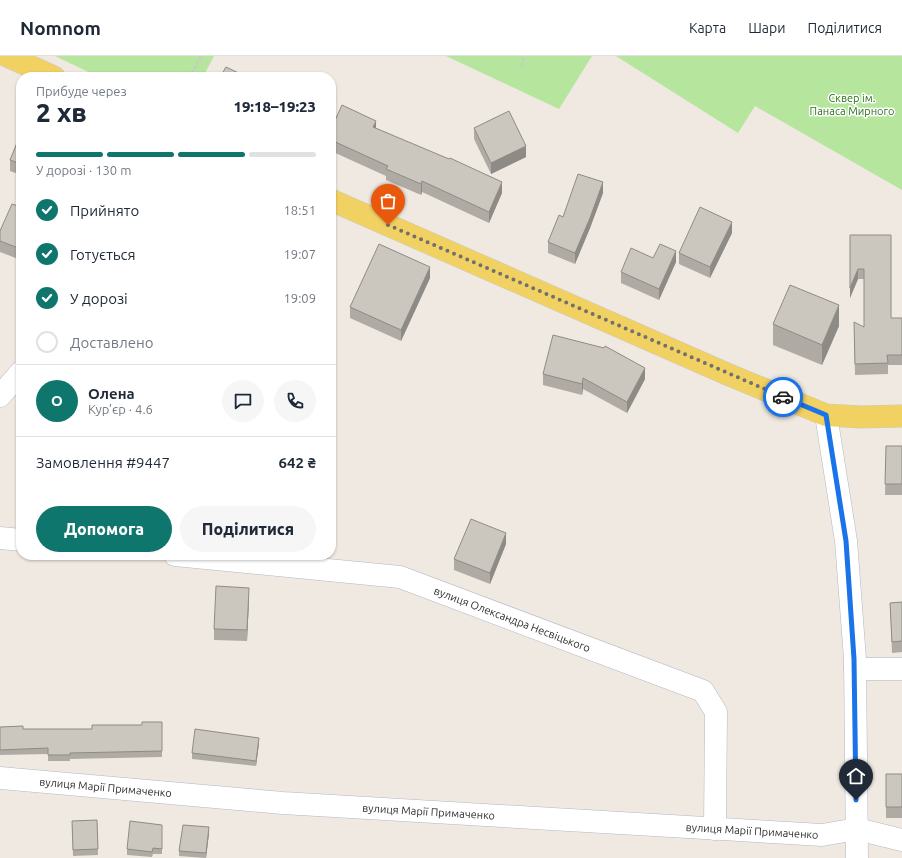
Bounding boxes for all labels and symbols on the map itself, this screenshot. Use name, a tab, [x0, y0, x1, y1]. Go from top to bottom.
park label: Сквер ім. Панаса Мирного	[810, 92, 894, 117]
pin	[371, 184, 405, 225]
courier	[763, 377, 803, 417]
street label: вулиця Олександра Несвіцького	[432, 584, 592, 654]
pin	[839, 759, 873, 800]
street label: вулиця Марії Примаченко	[39, 776, 172, 799]
street label: вулиця Марії Примаченко	[362, 802, 495, 822]
street label: вулиця Марії Примаченко	[685, 821, 819, 841]

